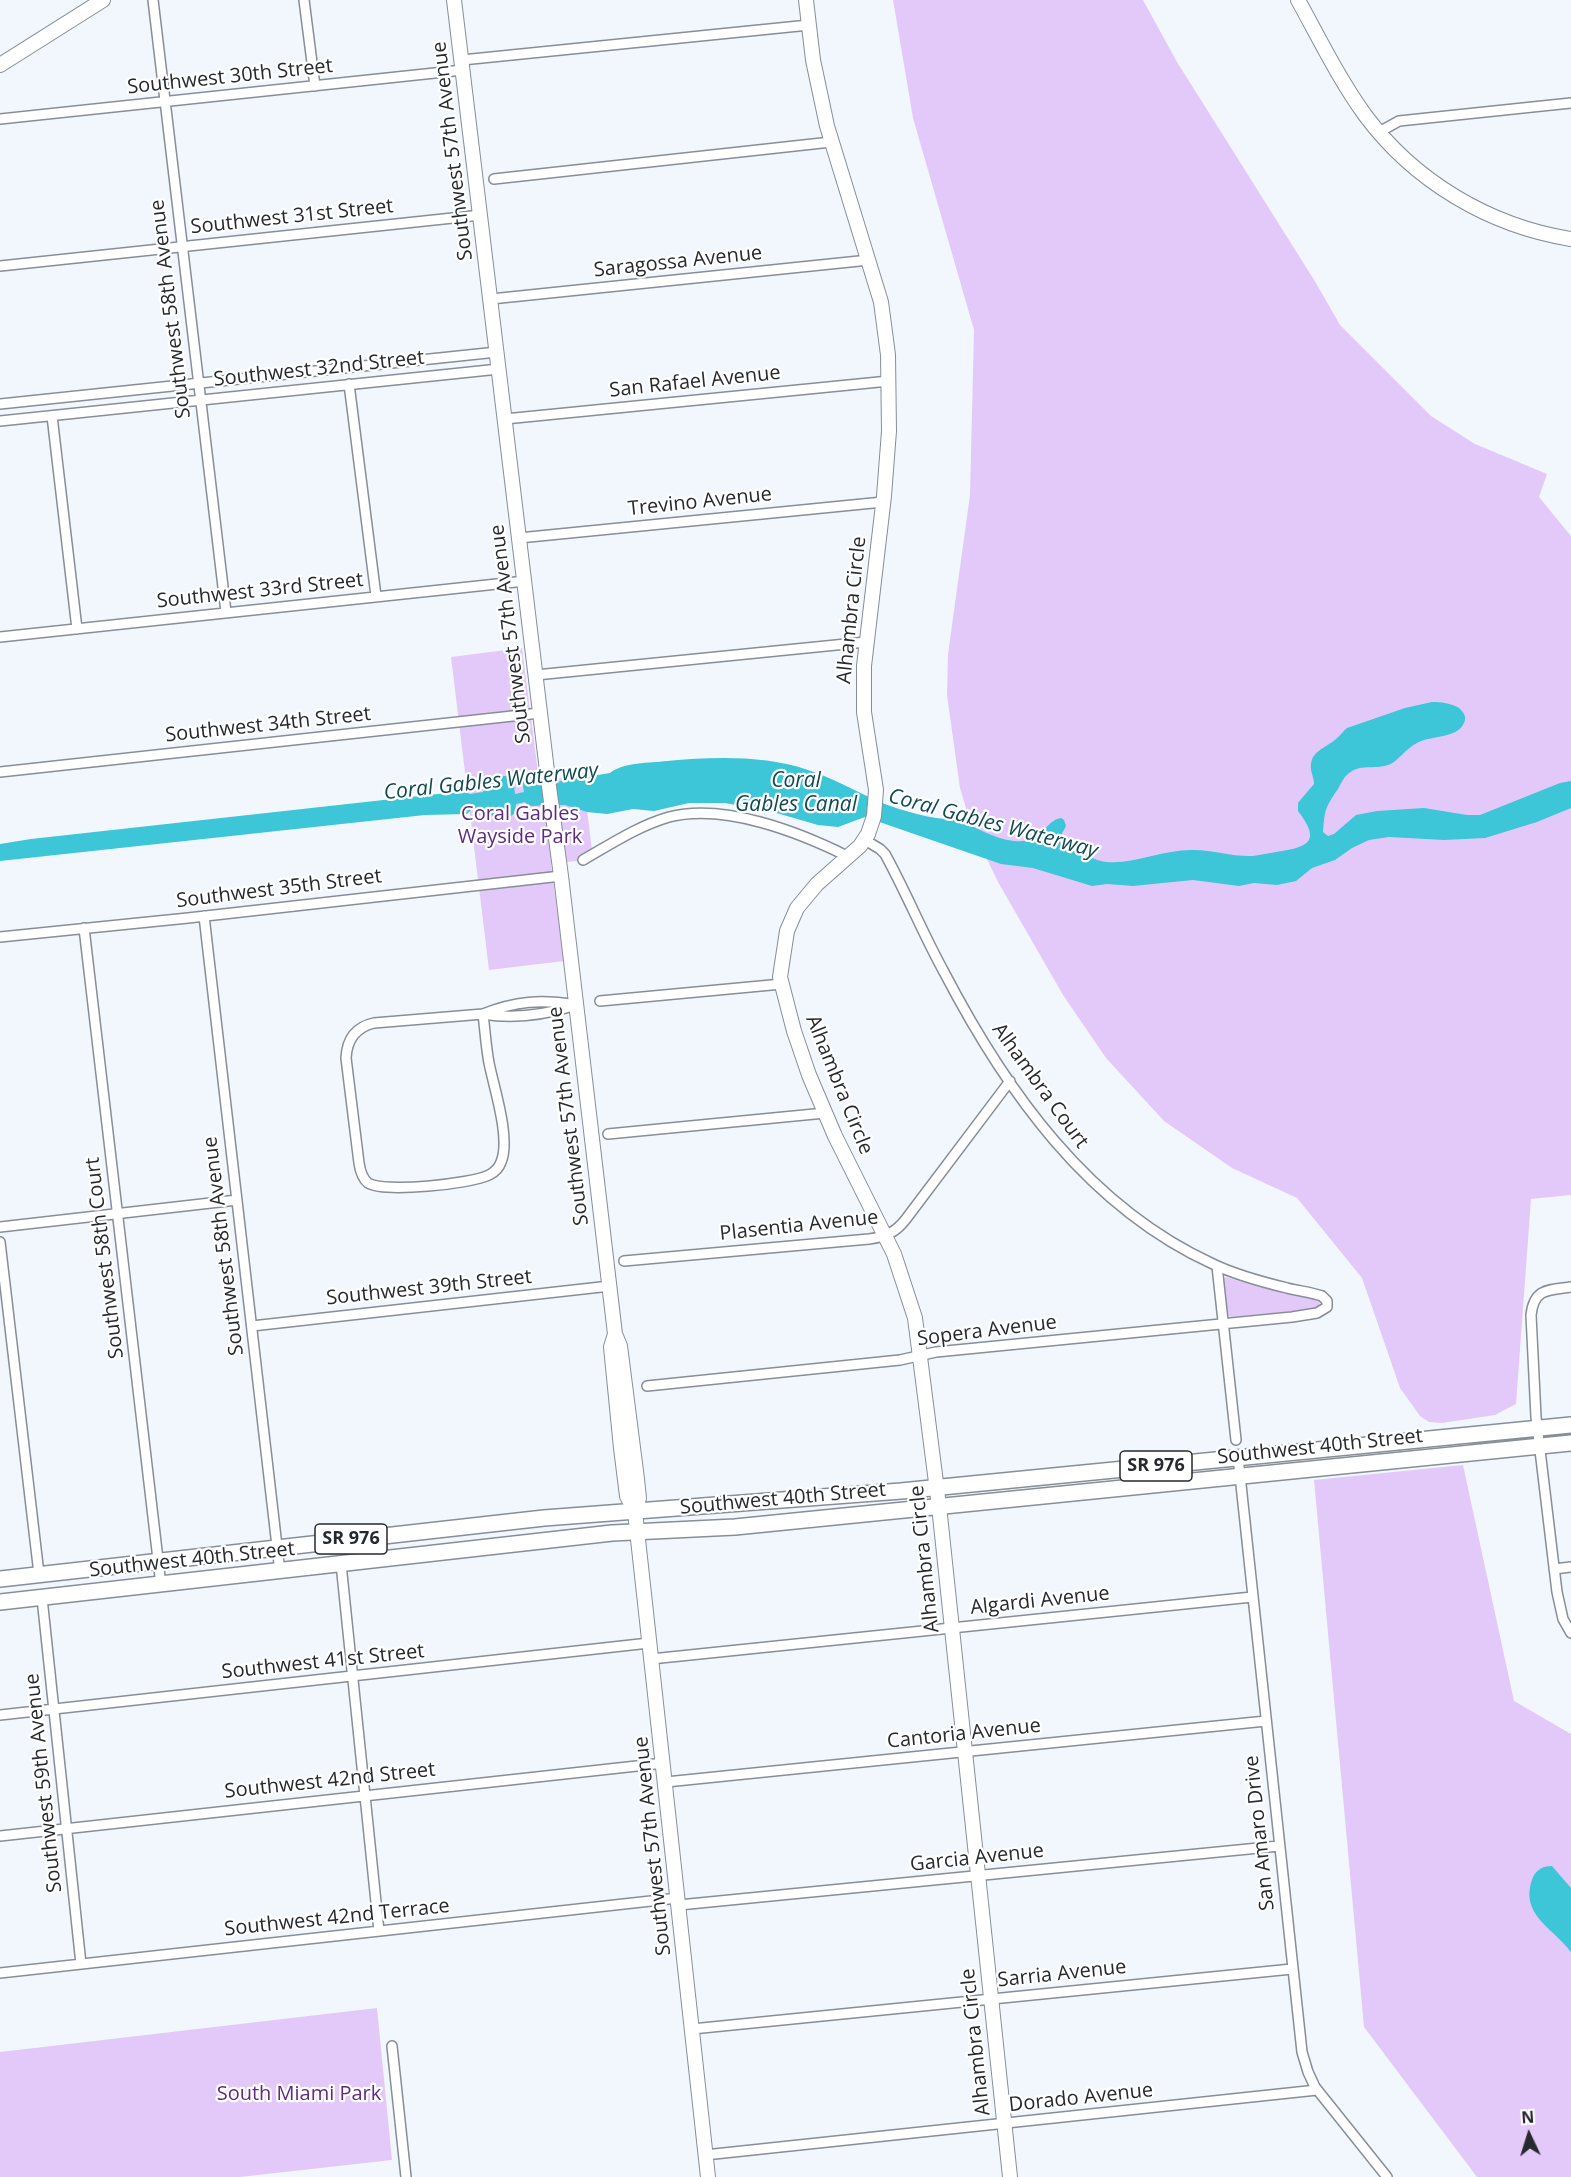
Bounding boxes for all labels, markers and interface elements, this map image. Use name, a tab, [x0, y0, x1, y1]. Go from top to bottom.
street label: Southwest 57th Avenue	[428, 40, 478, 262]
street label: Southwest 30th Street	[126, 54, 334, 100]
street label: Southwest 31st Street	[189, 194, 395, 240]
street label: Southwest 58th Avenue	[146, 198, 196, 420]
street label: Saragossa Avenue	[593, 241, 763, 283]
street label: Southwest 32nd Street	[212, 346, 426, 392]
street label: San Rafael Avenue	[608, 361, 782, 403]
street label: Trevino Avenue	[627, 483, 773, 521]
street label: Southwest 57th Avenue	[486, 523, 536, 745]
street label: Alhambra Circle	[832, 535, 872, 685]
street label: Southwest 33rd Street	[156, 568, 364, 614]
street label: Southwest 34th Street	[164, 702, 372, 748]
water label: Coral Gables Waterway	[382, 758, 600, 806]
water label: Coral Gables Canal	[735, 768, 857, 818]
water label: Coral Gables Waterway	[886, 784, 1100, 864]
park label: Coral Gables Wayside Park	[458, 802, 582, 849]
street label: Southwest 35th Street	[175, 865, 383, 913]
street label: Southwest 57th Avenue	[544, 1005, 594, 1227]
street label: Alhambra Circle	[800, 1012, 878, 1158]
street label: Alhambra Court	[987, 1019, 1093, 1153]
street label: Southwest 58th Avenue	[199, 1135, 249, 1357]
street label: Southwest 58th Court	[81, 1156, 129, 1360]
street label: Plasentia Avenue	[719, 1206, 879, 1246]
street label: Southwest 39th Street	[325, 1265, 533, 1311]
street label: Sopera Avenue	[916, 1311, 1058, 1351]
street label: Southwest 40th Street	[1216, 1424, 1424, 1470]
road number: SR 976	[1120, 1451, 1192, 1481]
street label: Southwest 40th Street	[679, 1478, 887, 1520]
street label: Alhambra Circle	[905, 1484, 945, 1634]
road number: SR 976	[315, 1524, 387, 1554]
street label: Southwest 40th Street	[88, 1537, 296, 1583]
street label: Algardi Avenue	[969, 1582, 1111, 1620]
street label: Southwest 41st Street	[220, 1639, 426, 1685]
street label: Southwest 59th Avenue	[21, 1672, 67, 1894]
street label: Cantoria Avenue	[886, 1714, 1042, 1754]
street label: Southwest 57th Avenue	[630, 1735, 676, 1957]
street label: San Amaro Drive	[1240, 1754, 1280, 1912]
street label: Southwest 42nd Street	[223, 1758, 437, 1804]
street label: Garcia Avenue	[909, 1839, 1045, 1877]
street label: Southwest 42nd Terrace	[223, 1894, 451, 1942]
street label: Sarria Avenue	[996, 1955, 1128, 1993]
street label: Alhambra Circle	[956, 1967, 996, 2117]
street label: Dorado Avenue	[1008, 2078, 1154, 2118]
park label: South Miami Park	[217, 2082, 381, 2106]
north arrow	[1499, 2105, 1559, 2165]
text: N	[1520, 2106, 1535, 2128]

